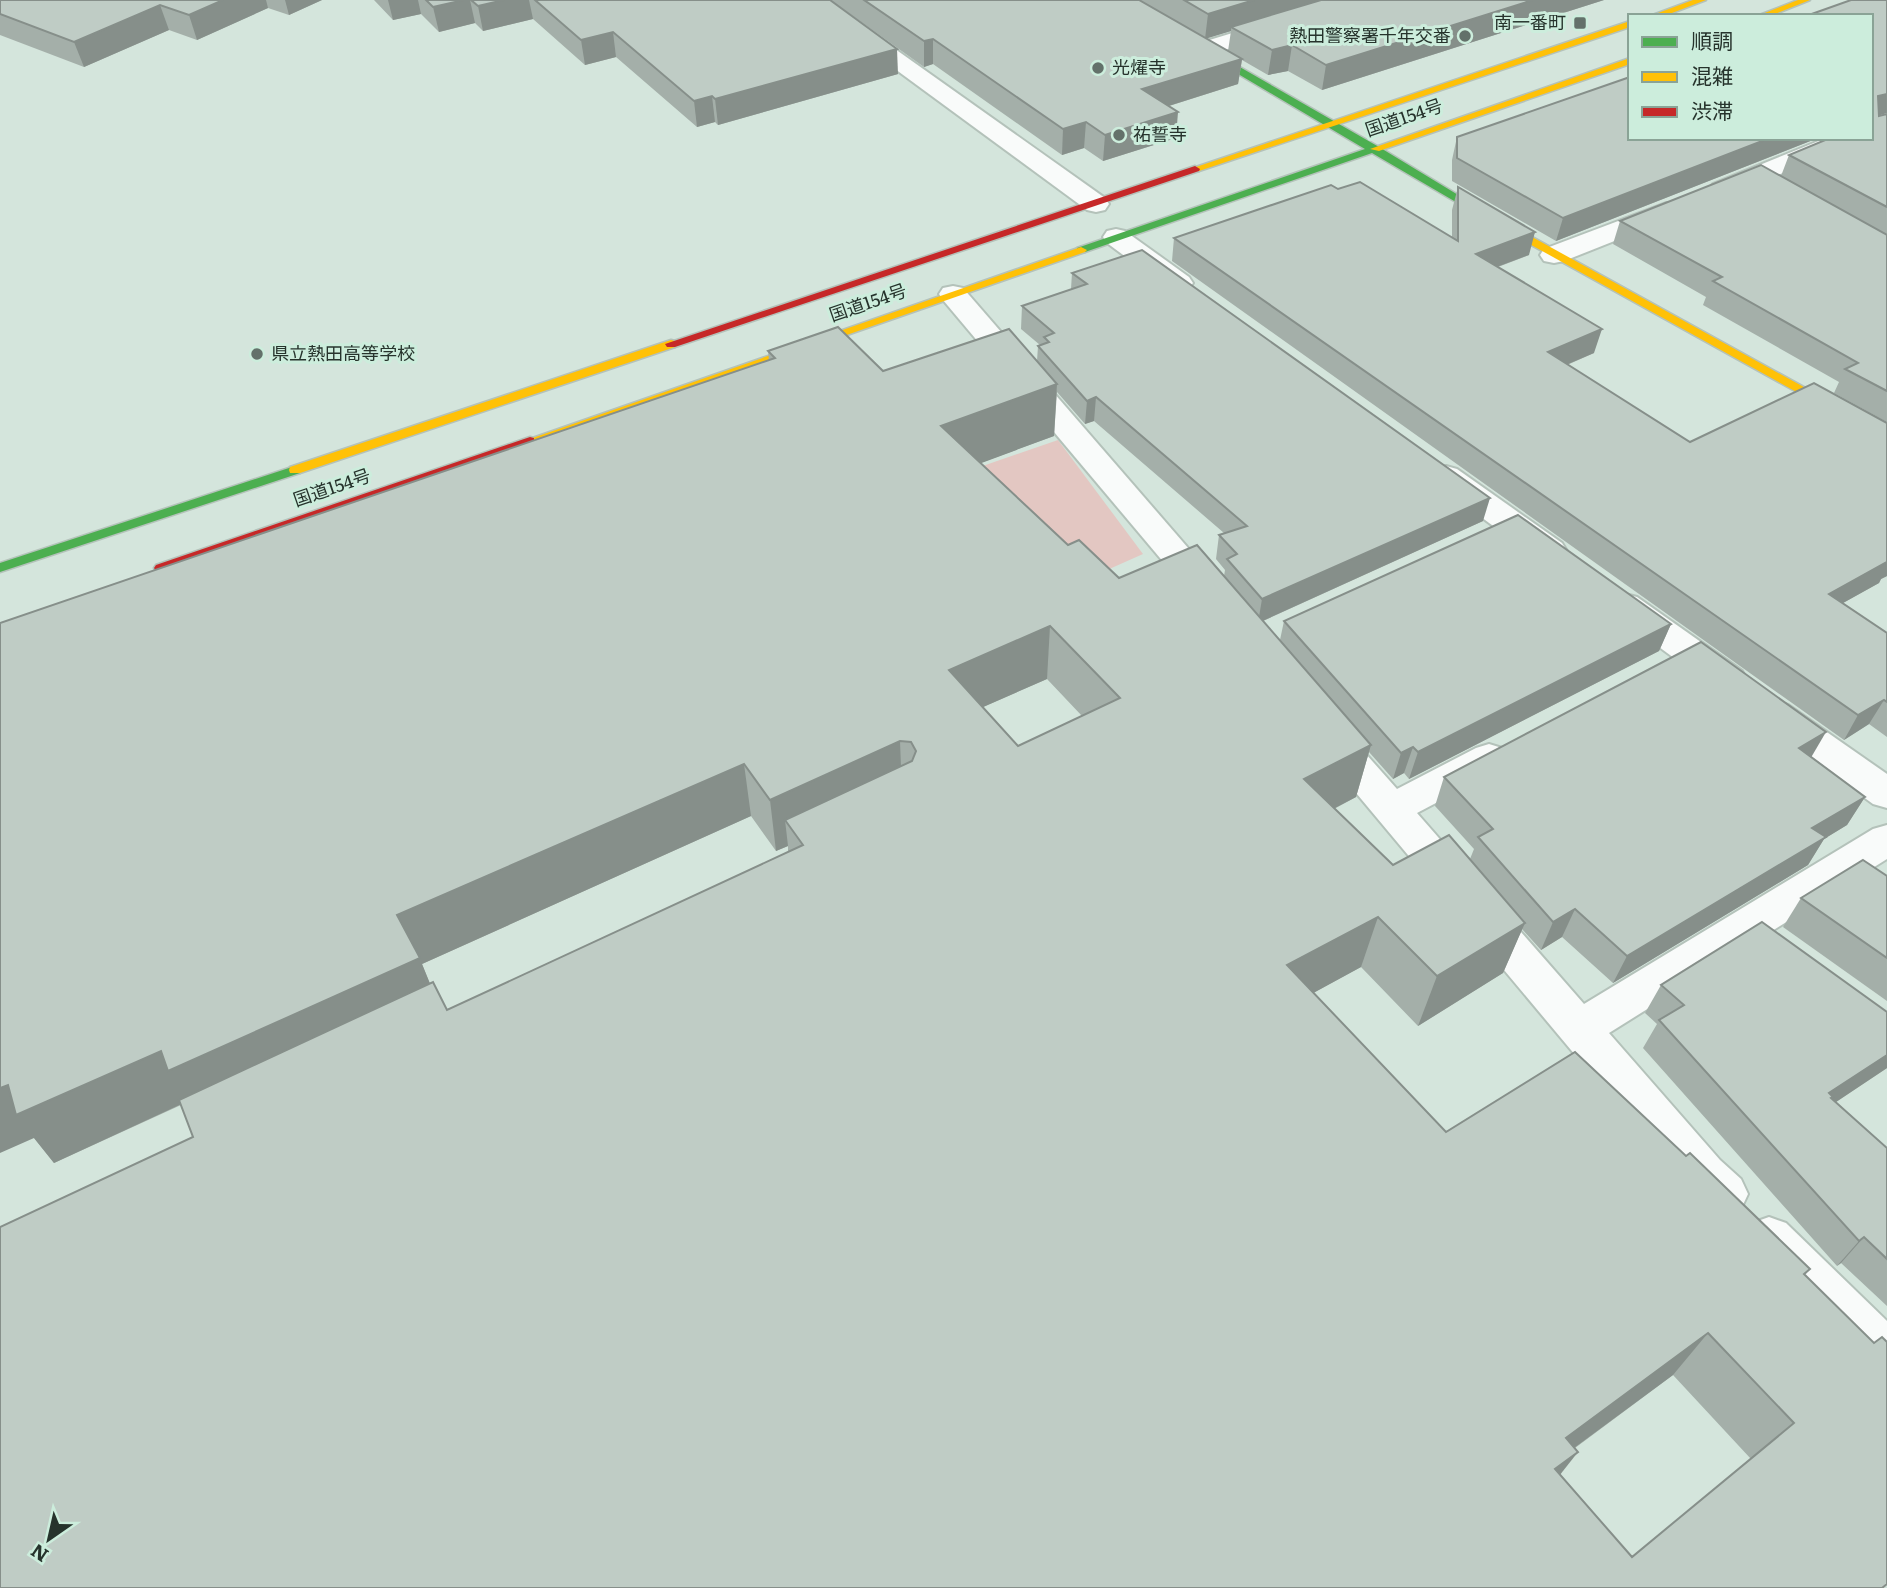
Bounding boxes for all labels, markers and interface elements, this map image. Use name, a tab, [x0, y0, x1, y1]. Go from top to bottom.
place label: 南一番町	[1494, 8, 1566, 35]
legend	[1628, 14, 1873, 140]
marker: 南一番町	[1572, 15, 1588, 31]
place label: 熱田警察署千年交番	[1289, 21, 1451, 48]
text: 順調	[1691, 24, 1733, 55]
marker: 熱田警察署千年交番	[1457, 28, 1473, 44]
place label: 光燿寺	[1112, 53, 1166, 80]
text: 混雑	[1691, 59, 1733, 90]
marker: 光燿寺	[1090, 60, 1106, 76]
street label: 国道154号	[1361, 91, 1446, 142]
text: 渋滞	[1691, 94, 1733, 125]
place label: 祐誓寺	[1133, 120, 1187, 147]
marker: 祐誓寺	[1111, 127, 1127, 143]
street label: 国道154号	[825, 276, 910, 327]
place label: 県立熱田高等学校	[271, 339, 415, 366]
marker: 県立熱田高等学校	[249, 346, 265, 362]
street label: 国道154号	[289, 461, 374, 512]
north arrow	[14, 1504, 84, 1574]
text: N	[24, 1538, 53, 1570]

